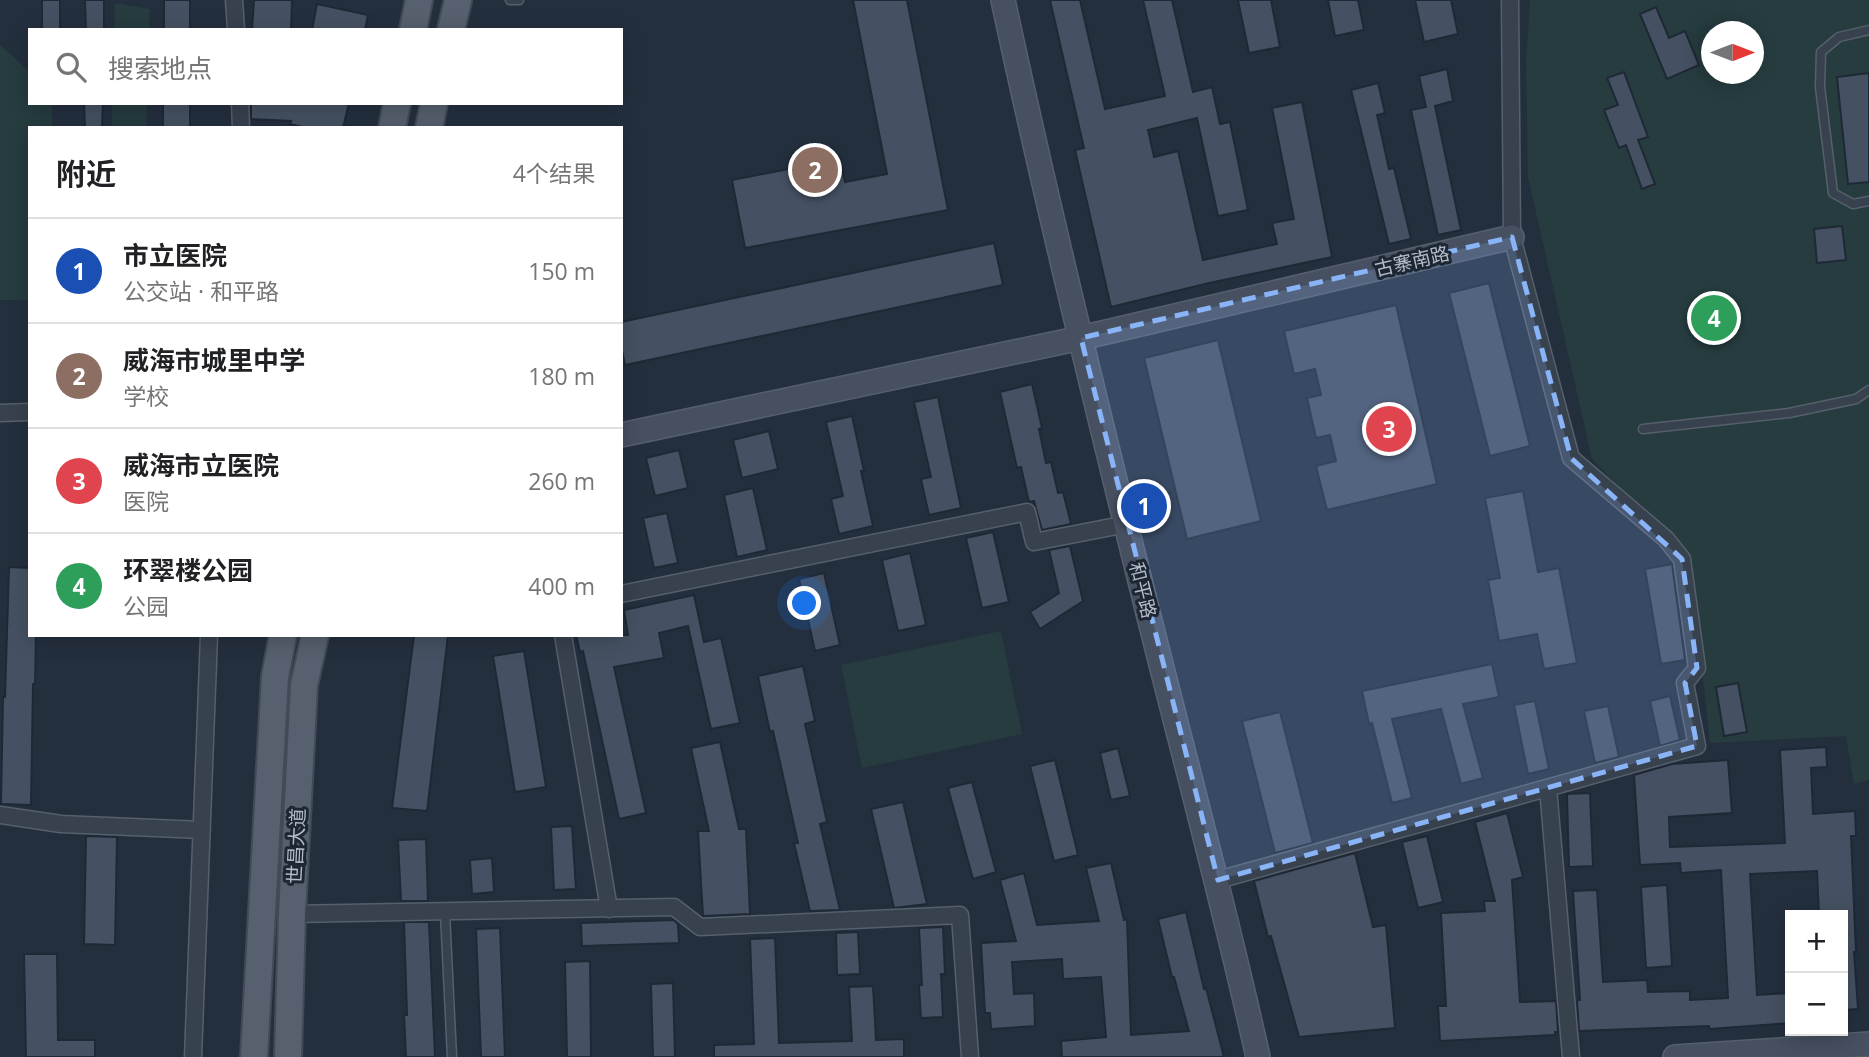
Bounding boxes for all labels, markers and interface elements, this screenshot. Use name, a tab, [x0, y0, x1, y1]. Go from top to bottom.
north arrow	[1701, 21, 1764, 84]
search box	[28, 28, 623, 105]
icon: search	[52, 48, 90, 86]
text: 搜索地点	[108, 50, 212, 86]
pin: 2	[792, 144, 838, 196]
text: 附近	[56, 153, 116, 194]
text: 4个结果	[513, 157, 595, 189]
text: 市立医院	[123, 237, 227, 273]
street label: 古寨南路	[1372, 240, 1452, 282]
text: 1	[72, 255, 86, 287]
text: 150 m	[528, 255, 595, 287]
text: 公交站 · 和平路	[123, 275, 279, 307]
pin: 4	[1691, 292, 1737, 344]
text: 威海市城里中学	[123, 342, 305, 378]
text: 2	[72, 360, 86, 392]
text: 180 m	[528, 360, 595, 392]
text: 学校	[123, 380, 169, 412]
pin: 3	[1366, 403, 1412, 455]
text: 威海市立医院	[123, 447, 279, 483]
text: 3	[72, 465, 86, 497]
text: 260 m	[528, 465, 595, 497]
pin: 1	[1121, 480, 1167, 532]
text: 医院	[123, 485, 169, 517]
text: 环翠楼公园	[123, 552, 253, 588]
street label: 和平路	[1123, 559, 1163, 621]
text: 4	[72, 570, 86, 602]
text: 400 m	[528, 570, 595, 602]
your location	[787, 586, 821, 620]
text: 公园	[123, 590, 169, 622]
street label: 世昌大道	[281, 807, 311, 885]
map controls	[1785, 910, 1848, 1036]
button: +	[1785, 910, 1848, 973]
button: −	[1785, 973, 1848, 1036]

